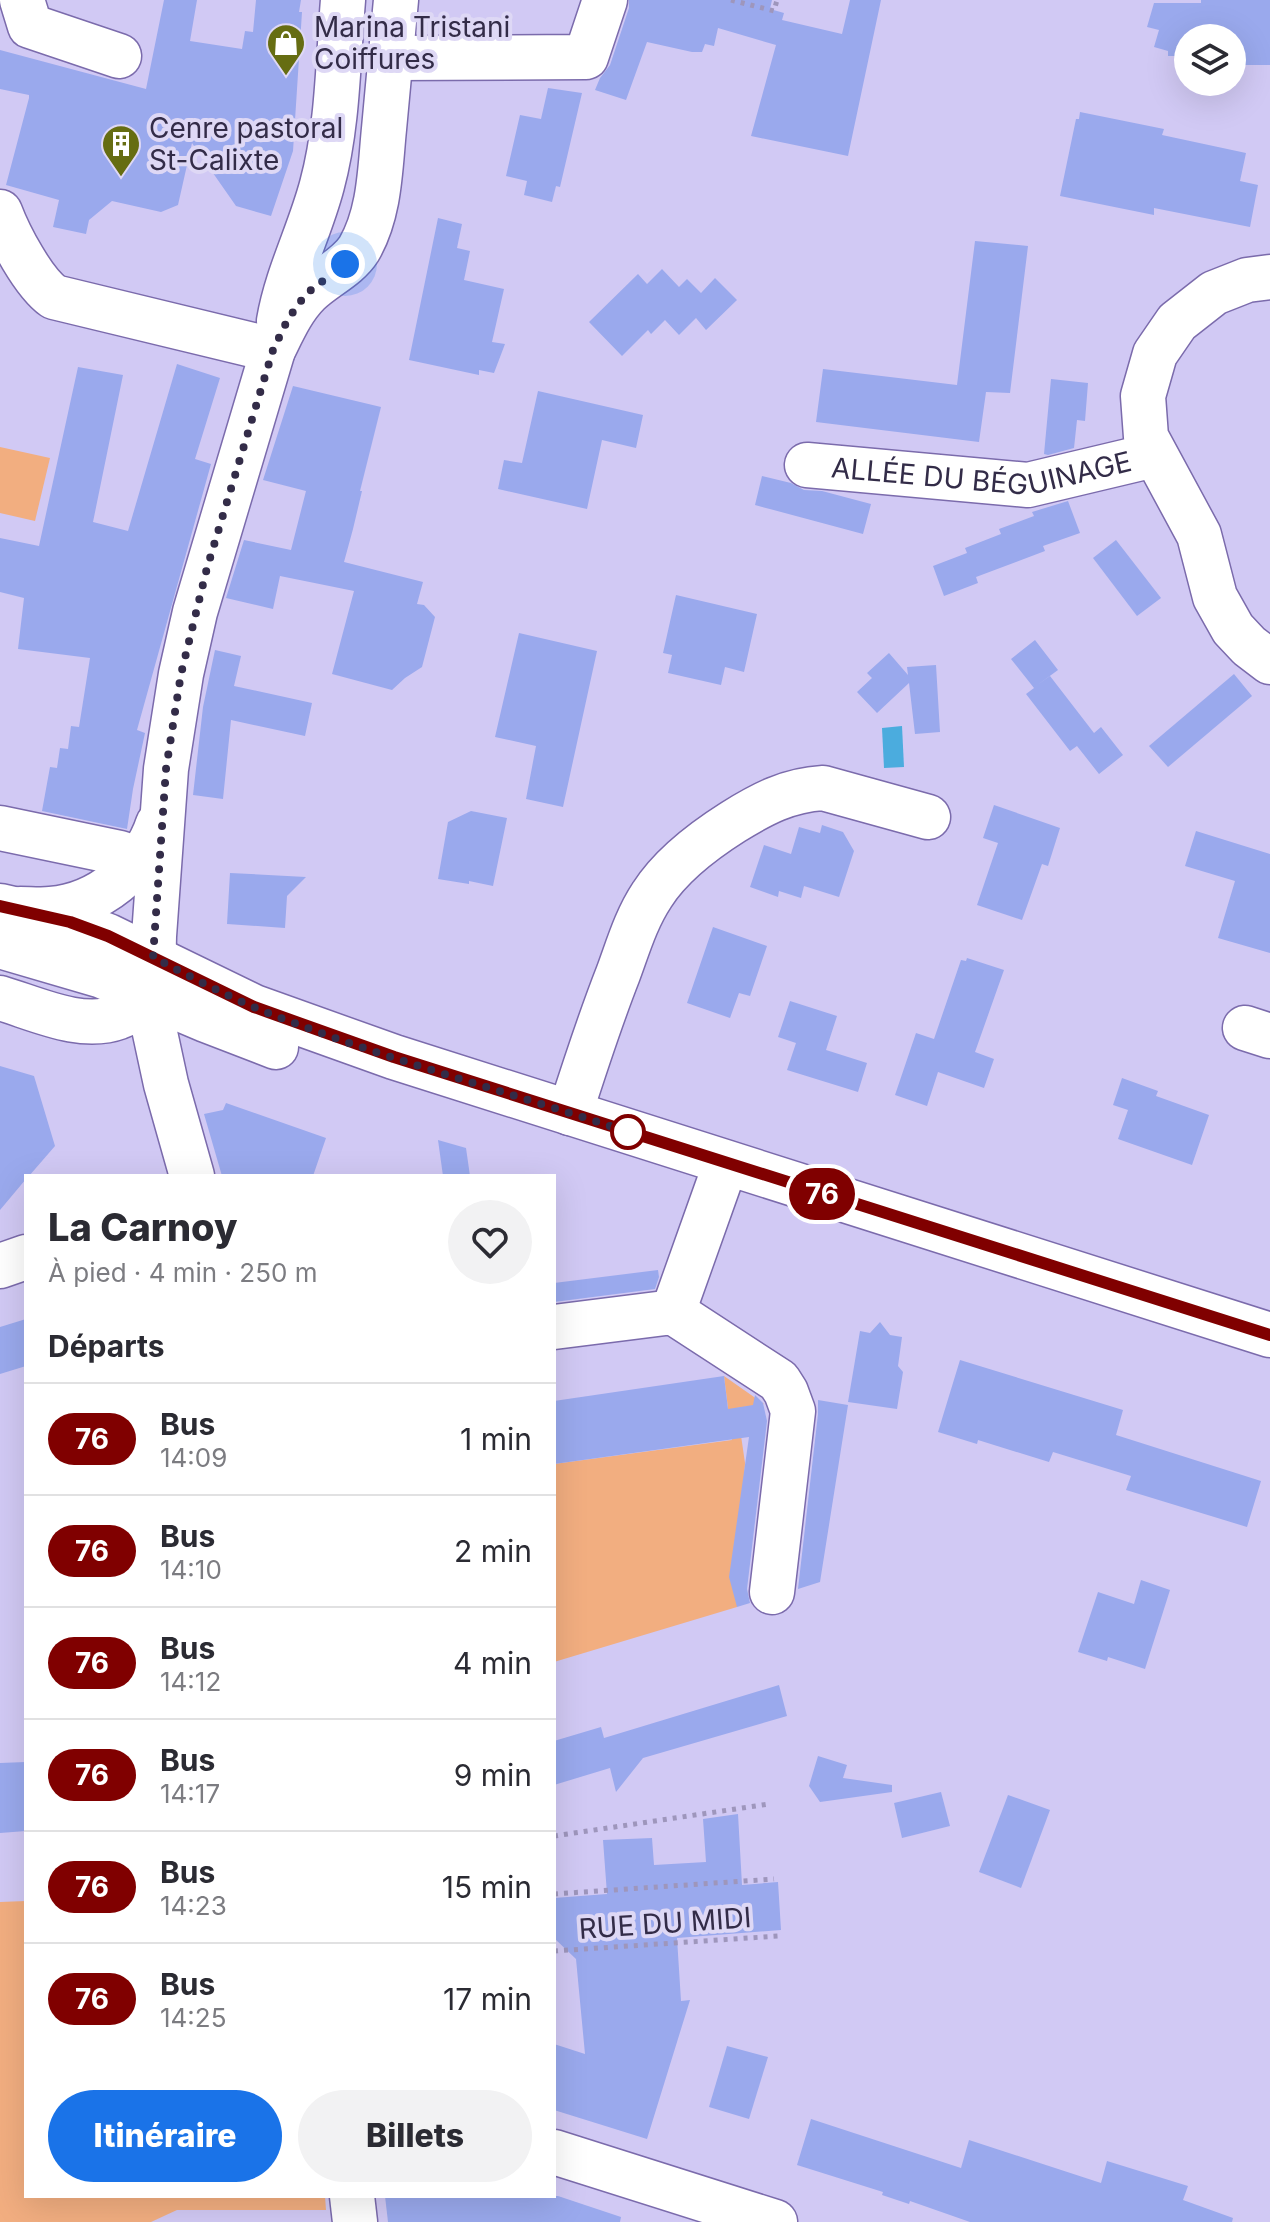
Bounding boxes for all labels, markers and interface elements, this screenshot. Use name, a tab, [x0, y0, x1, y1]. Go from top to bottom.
place label: Marina Tristani Coiffures	[314, 10, 510, 76]
shop icon: Marina Tristani Coiffures	[265, 22, 307, 77]
map controls	[1174, 24, 1246, 96]
button: layers	[1174, 24, 1246, 96]
place label: Cenre pastoral St-Calixte	[149, 111, 343, 177]
building icon: Cenre pastoral St-Calixte	[100, 123, 142, 178]
your location	[325, 244, 365, 284]
street label: ALLÉE DU BÉGUINAGE	[830, 444, 1135, 502]
unlabelled marker	[611, 1115, 645, 1149]
line badge: 76	[786, 1168, 858, 1220]
text: 76	[805, 1177, 839, 1211]
button: heart	[448, 1200, 532, 1284]
text: La Carnoy	[48, 1204, 237, 1250]
text: À pied · 4 min · 250 m	[48, 1257, 317, 1288]
text: Départs	[48, 1328, 165, 1364]
text: Bus	[160, 1406, 215, 1442]
text: 1 min	[460, 1421, 532, 1457]
text: 76	[75, 1422, 109, 1456]
text: 14:09	[160, 1442, 227, 1473]
text: Bus	[160, 1518, 215, 1554]
text: 2 min	[454, 1533, 532, 1569]
text: 76	[75, 1534, 109, 1568]
text: 14:10	[160, 1554, 222, 1585]
text: Bus	[160, 1630, 215, 1666]
text: 4 min	[453, 1645, 532, 1681]
text: 76	[75, 1646, 109, 1680]
text: 14:12	[160, 1666, 221, 1697]
text: Bus	[160, 1742, 215, 1778]
text: 9 min	[454, 1757, 532, 1793]
text: 76	[75, 1758, 109, 1792]
text: 14:17	[160, 1778, 220, 1809]
text: Bus	[160, 1854, 215, 1890]
text: 15 min	[442, 1869, 532, 1905]
text: 76	[75, 1870, 109, 1904]
text: 14:23	[160, 1890, 227, 1921]
street label: RUE DU MIDI	[578, 1900, 752, 1946]
text: Bus	[160, 1966, 215, 2002]
text: 17 min	[443, 1981, 532, 2017]
text: 76	[75, 1982, 109, 2016]
text: 14:25	[160, 2002, 227, 2033]
button: Itinéraire	[48, 2090, 282, 2182]
button: Billets	[298, 2090, 532, 2182]

